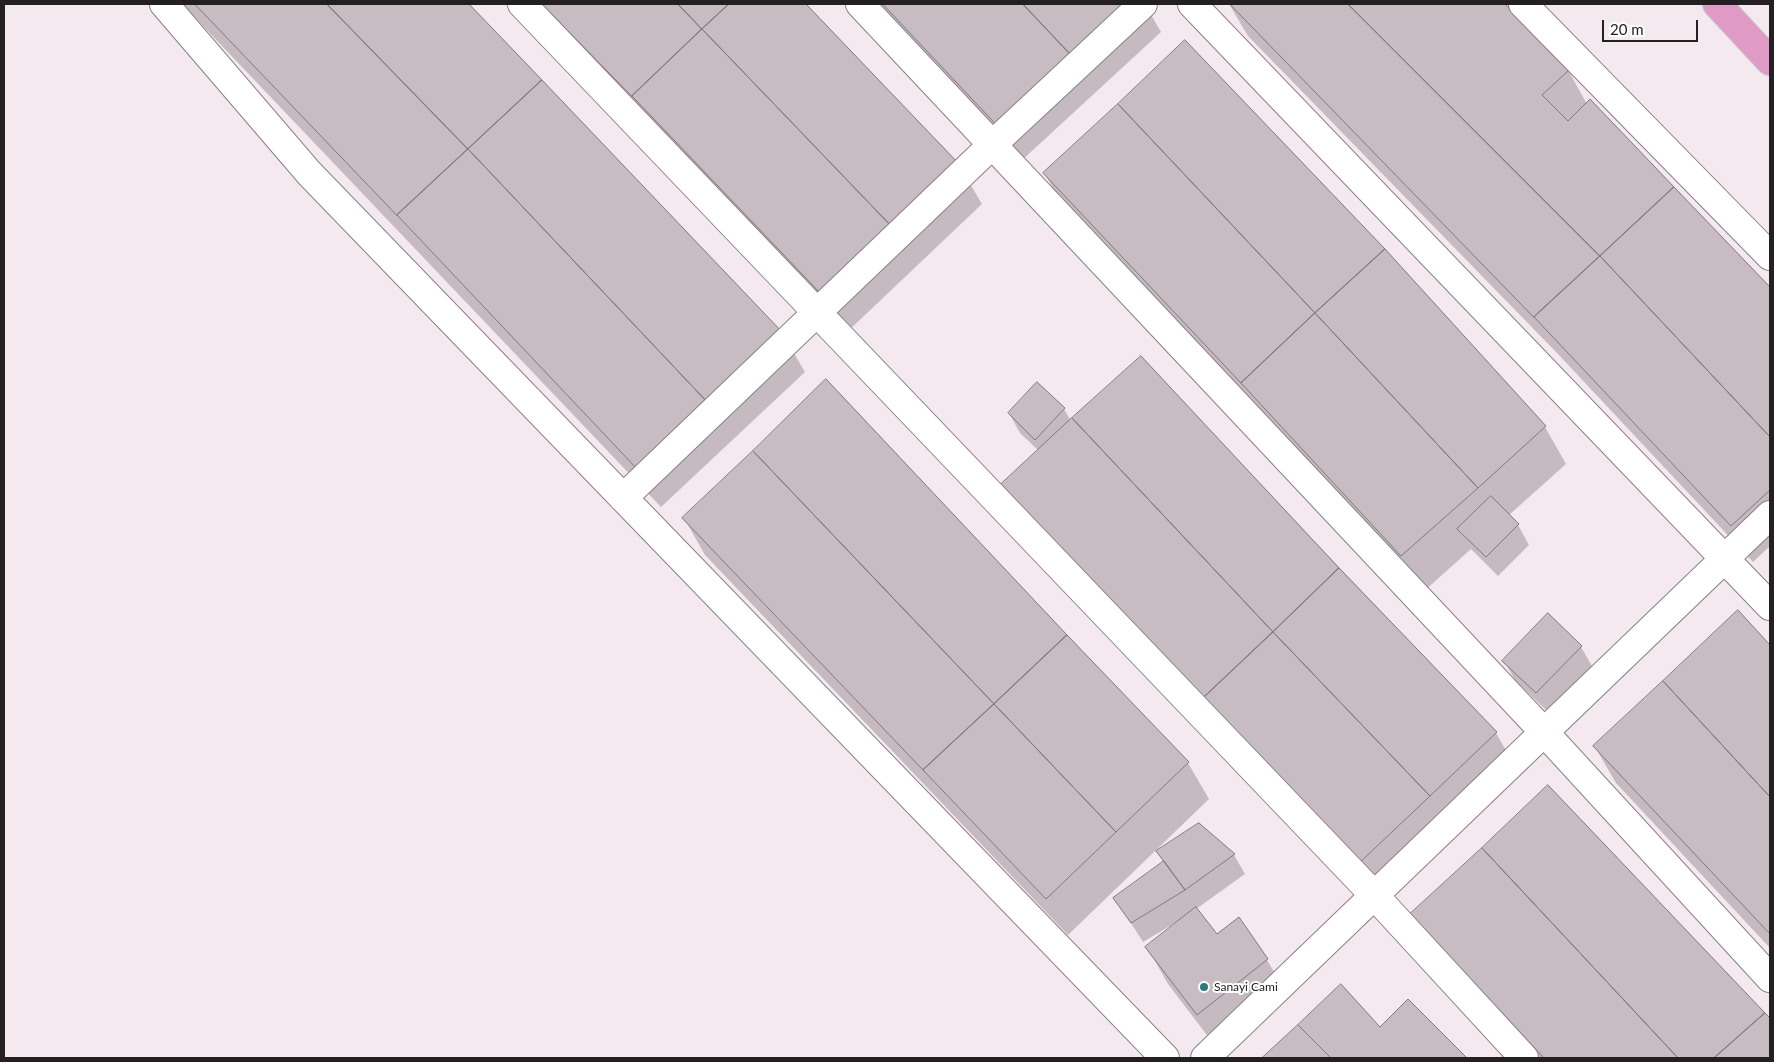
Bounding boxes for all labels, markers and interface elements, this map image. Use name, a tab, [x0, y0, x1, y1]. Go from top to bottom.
scale bar	[1604, 10, 1700, 42]
text: 20 m	[1610, 20, 1644, 38]
place label: Sanayi Cami	[1214, 980, 1278, 994]
marker: Sanayi Cami	[1198, 981, 1210, 993]

